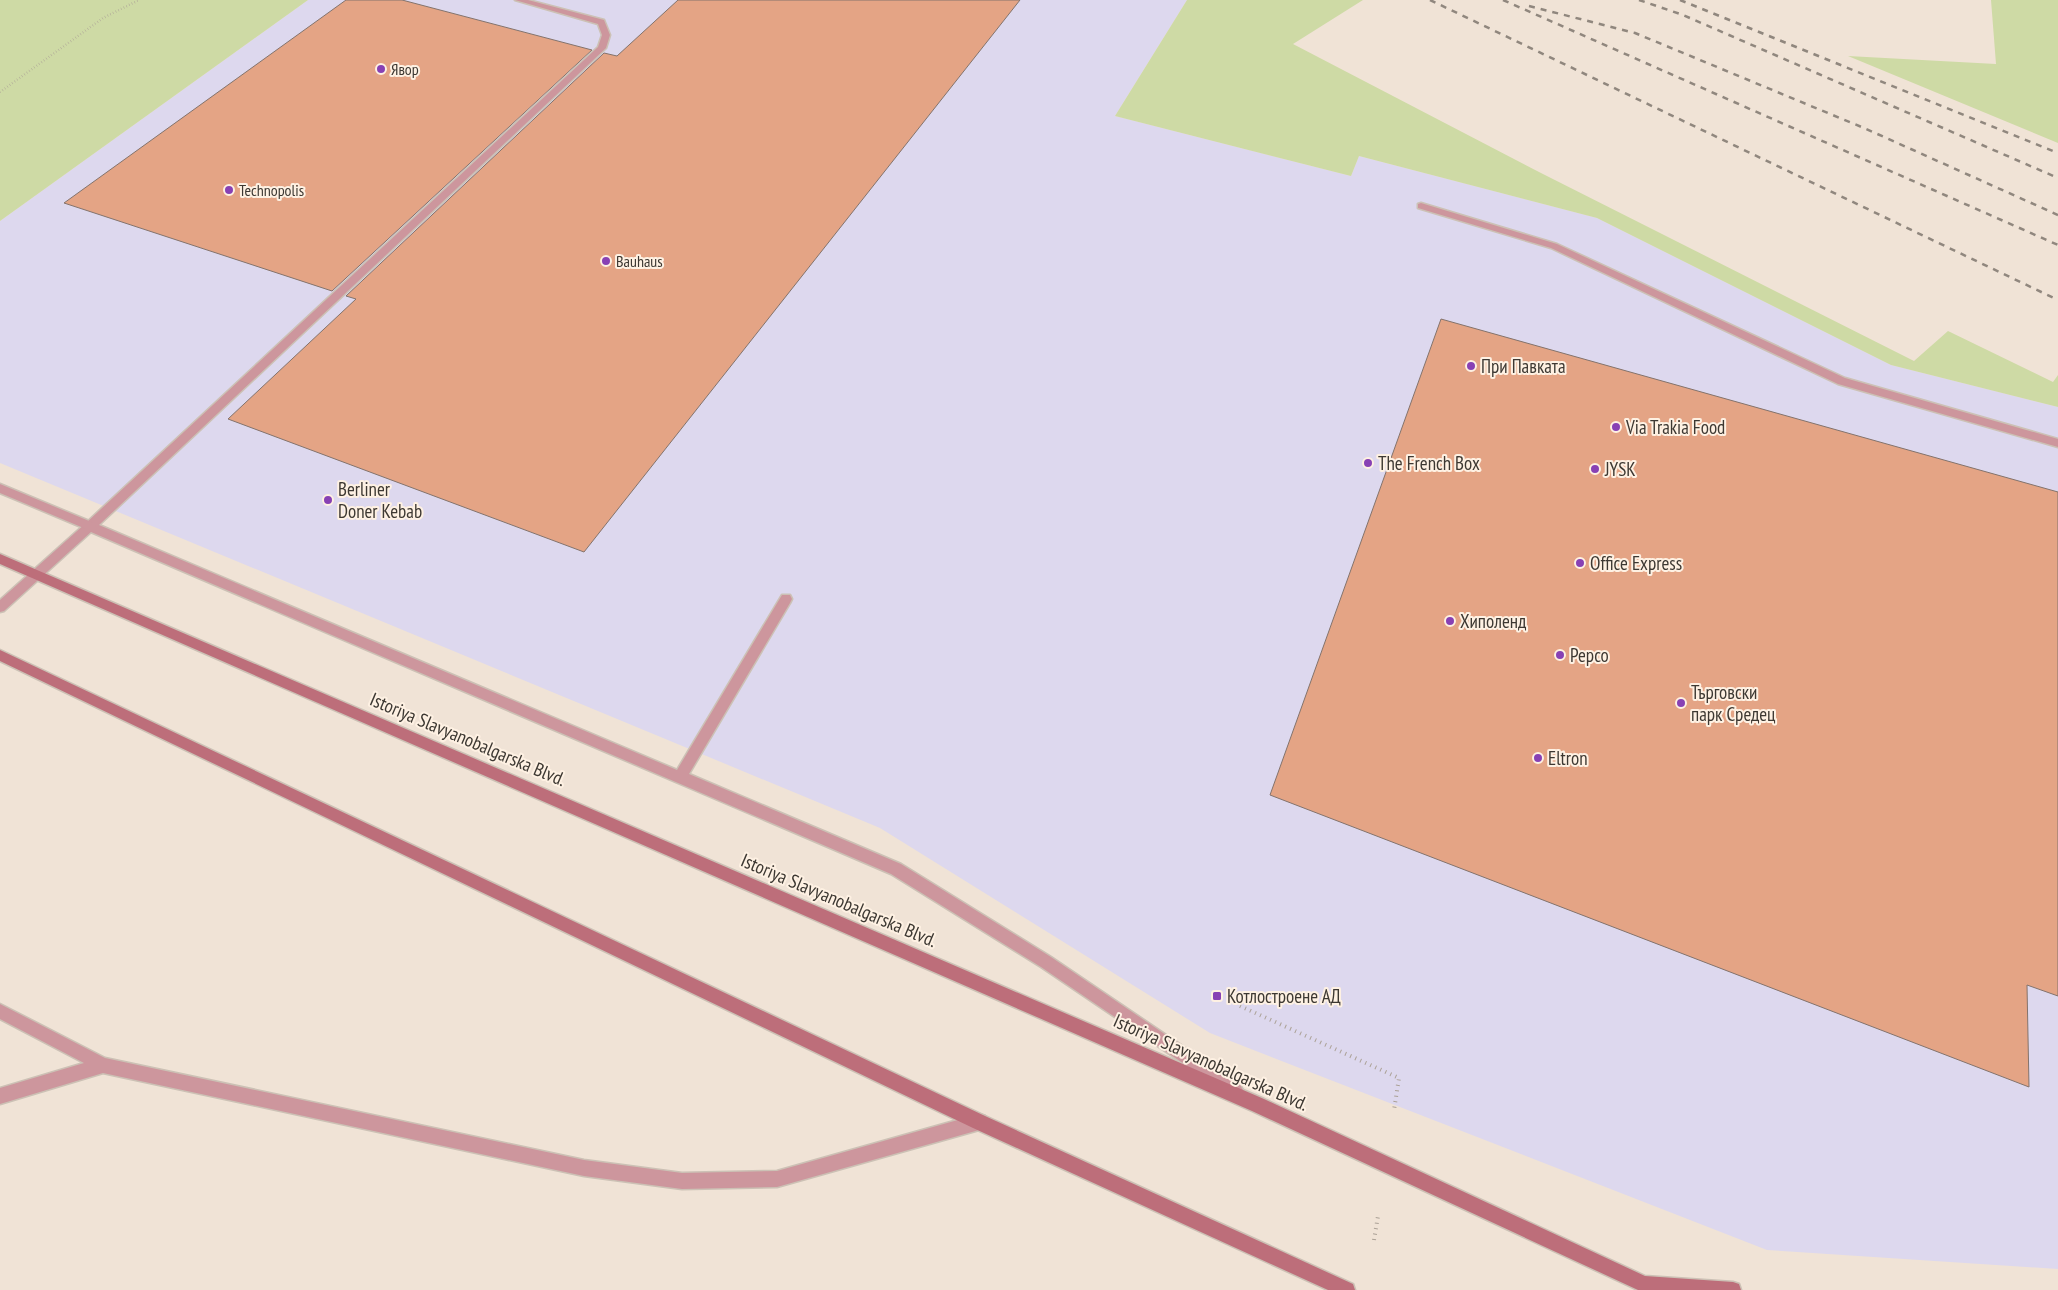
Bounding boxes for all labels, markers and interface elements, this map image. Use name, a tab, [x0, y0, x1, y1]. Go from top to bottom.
place label: Явор	[391, 59, 419, 79]
marker: Явор	[375, 63, 387, 75]
place label: Technopolis	[239, 180, 304, 200]
marker: Technopolis	[223, 184, 235, 196]
place label: Bauhaus	[616, 251, 663, 271]
marker: Bauhaus	[600, 255, 612, 267]
place label: При Павката	[1481, 354, 1566, 378]
marker: При Павката	[1465, 360, 1477, 372]
place label: Via Trakia Food	[1625, 415, 1725, 439]
marker: Via Trakia Food	[1610, 421, 1622, 433]
place label: The French Box	[1378, 451, 1480, 475]
marker: The French Box	[1362, 457, 1374, 469]
place label: JYSK	[1604, 457, 1636, 481]
marker: JYSK	[1589, 463, 1601, 475]
place label: Berliner Doner Kebab	[338, 477, 422, 523]
marker: Berliner Doner Kebab	[322, 494, 334, 506]
place label: Office Express	[1590, 551, 1682, 575]
marker: Office Express	[1574, 557, 1586, 569]
place label: Хиполенд	[1460, 609, 1527, 633]
marker: Хиполенд	[1444, 615, 1456, 627]
place label: Pepco	[1570, 643, 1609, 667]
marker: Pepco	[1554, 649, 1566, 661]
place label: Търговски парк Средец	[1691, 680, 1776, 726]
street label: Istoriya Slavyanobalgarska Blvd.	[366, 687, 570, 791]
marker: Търговски парк Средец	[1675, 697, 1687, 709]
place label: Eltron	[1548, 746, 1588, 770]
marker: Eltron	[1532, 752, 1544, 764]
street label: Istoriya Slavyanobalgarska Blvd.	[737, 848, 941, 952]
place label: Котлостроене АД	[1227, 984, 1341, 1008]
marker: Котлостроене АД	[1211, 990, 1223, 1002]
street label: Istoriya Slavyanobalgarska Blvd.	[1110, 1008, 1312, 1116]

